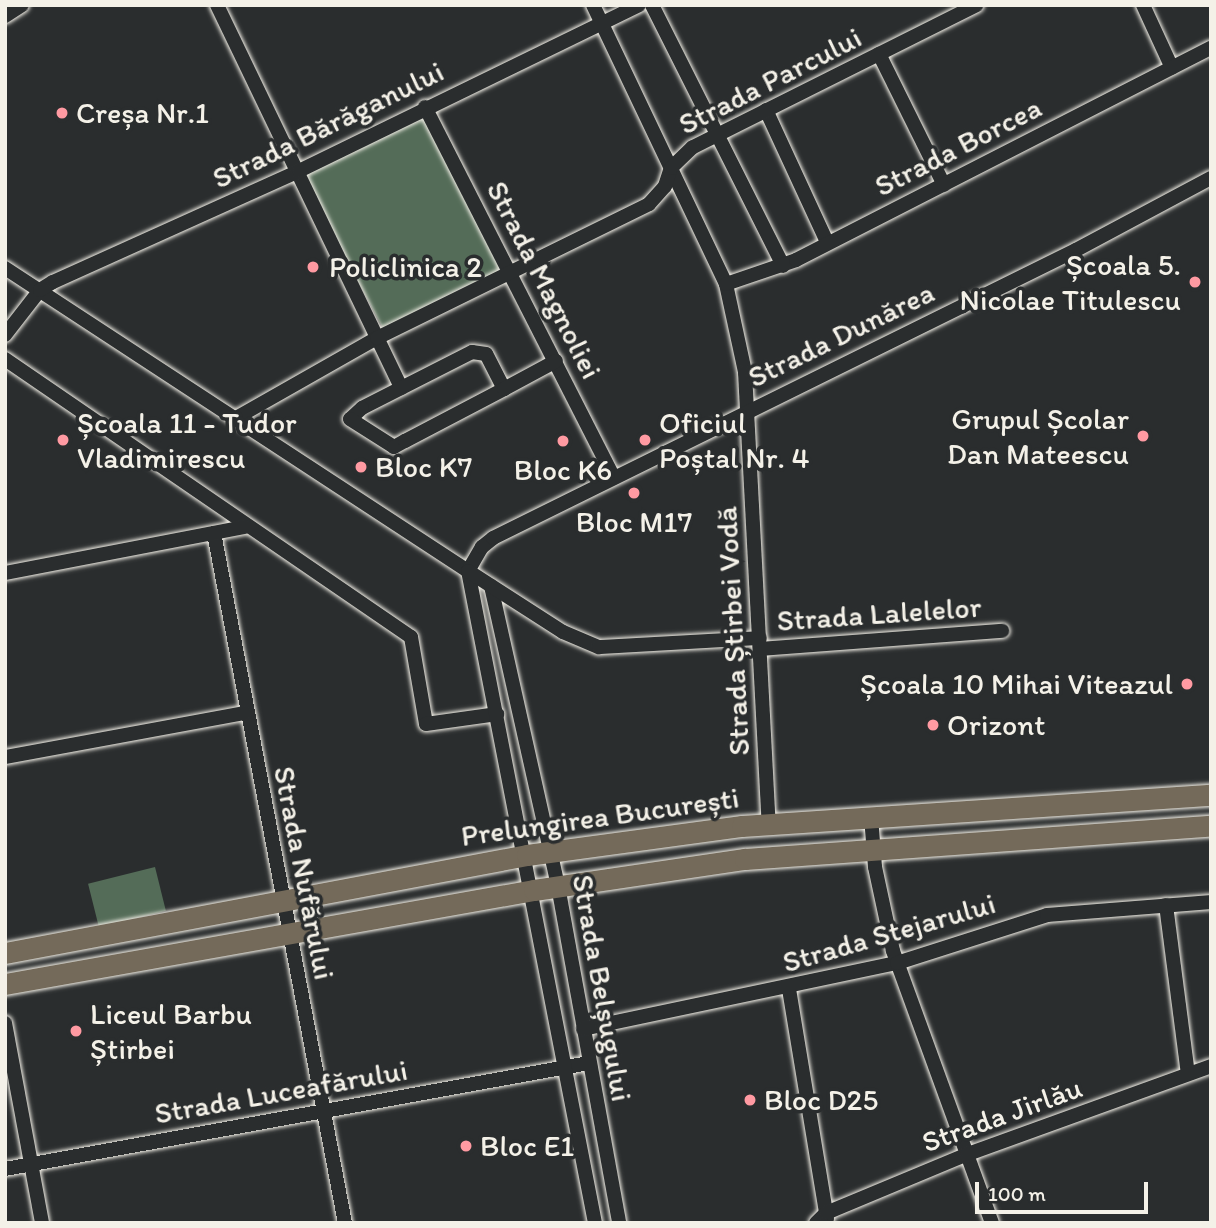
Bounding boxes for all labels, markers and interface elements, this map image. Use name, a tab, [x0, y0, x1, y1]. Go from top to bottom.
street label: Strada Parcului	[673, 20, 867, 142]
street label: Strada Bărăganului	[207, 53, 449, 197]
street label: Strada Borcea	[868, 89, 1048, 205]
place label: Creșa Nr.1	[76, 95, 210, 131]
marker: Creșa Nr.1	[54, 105, 70, 121]
street label: Strada Magnoliei	[479, 175, 609, 385]
place label: Școala 5. Nicolae Titulescu	[959, 247, 1181, 318]
place label: Policlinica 2	[329, 249, 482, 285]
marker: Policlinica 2	[303, 257, 323, 277]
street label: Strada Dunărea	[742, 274, 940, 396]
marker: Școala 5. Nicolae Titulescu	[1187, 274, 1203, 290]
place label: Grupul Școlar Dan Mateescu	[947, 401, 1129, 471]
place label: Școala 11 - Tudor Vladimirescu	[77, 405, 297, 476]
place label: Oficiul Poștal Nr. 4	[659, 405, 810, 476]
marker: Grupul Școlar Dan Mateescu	[1135, 428, 1151, 444]
marker: Școala 11 - Tudor Vladimirescu	[55, 432, 71, 448]
marker: Oficiul Poștal Nr. 4	[637, 432, 653, 448]
marker: Bloc K6	[555, 433, 571, 449]
place label: Bloc K7	[375, 449, 473, 485]
place label: Bloc K6	[514, 452, 612, 488]
marker: Bloc K7	[353, 459, 369, 475]
marker: Bloc M17	[626, 485, 642, 501]
place label: Bloc M17	[576, 504, 692, 540]
street label: Strada Știrbei Vodă	[709, 506, 757, 756]
street label: Strada Lalelelor	[775, 589, 983, 639]
place label: Școala 10 Mihai Viteazul	[860, 666, 1173, 702]
marker: Școala 10 Mihai Viteazul	[1179, 676, 1195, 692]
place label: Orizont	[947, 707, 1046, 743]
marker: Orizont	[925, 717, 941, 733]
street label: Strada Nufărului	[266, 763, 342, 983]
street label: Prelungirea București	[459, 780, 741, 854]
street label: Strada Belșugului	[564, 872, 640, 1104]
street label: Strada Stejarului	[779, 886, 999, 980]
place label: Liceul Barbu Știrbei	[90, 996, 252, 1066]
marker: Liceul Barbu Știrbei	[68, 1023, 84, 1039]
street label: Strada Luceafărului	[152, 1052, 410, 1132]
street label: Strada Jirlău	[917, 1069, 1087, 1161]
place label: Bloc D25	[764, 1082, 879, 1118]
marker: Bloc D25	[742, 1092, 758, 1108]
place label: Bloc E1	[480, 1128, 574, 1164]
marker: Bloc E1	[458, 1138, 474, 1154]
scale bar	[978, 1168, 1151, 1212]
text: 100 m	[988, 1181, 1046, 1206]

